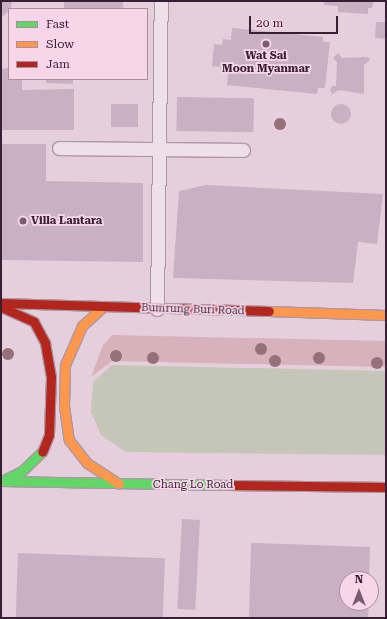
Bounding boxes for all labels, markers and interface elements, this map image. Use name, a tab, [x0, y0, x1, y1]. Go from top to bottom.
legend	[8, 8, 148, 80]
scale bar	[251, 8, 340, 34]
text: 20 m	[256, 16, 283, 30]
text: Fast	[46, 17, 69, 31]
text: Slow	[46, 37, 74, 51]
marker: Wat Sai Moon Myanmar	[261, 39, 271, 49]
place label: Wat Sai Moon Myanmar	[222, 50, 310, 76]
text: Jam	[46, 57, 70, 71]
place label: Villa Lantara	[31, 214, 102, 228]
marker: Villa Lantara	[18, 216, 28, 226]
street label: Bumrung Buri Road	[141, 302, 245, 318]
street label: Chang Lo Road	[153, 478, 233, 492]
north arrow	[339, 571, 379, 611]
text: N	[355, 573, 363, 586]

